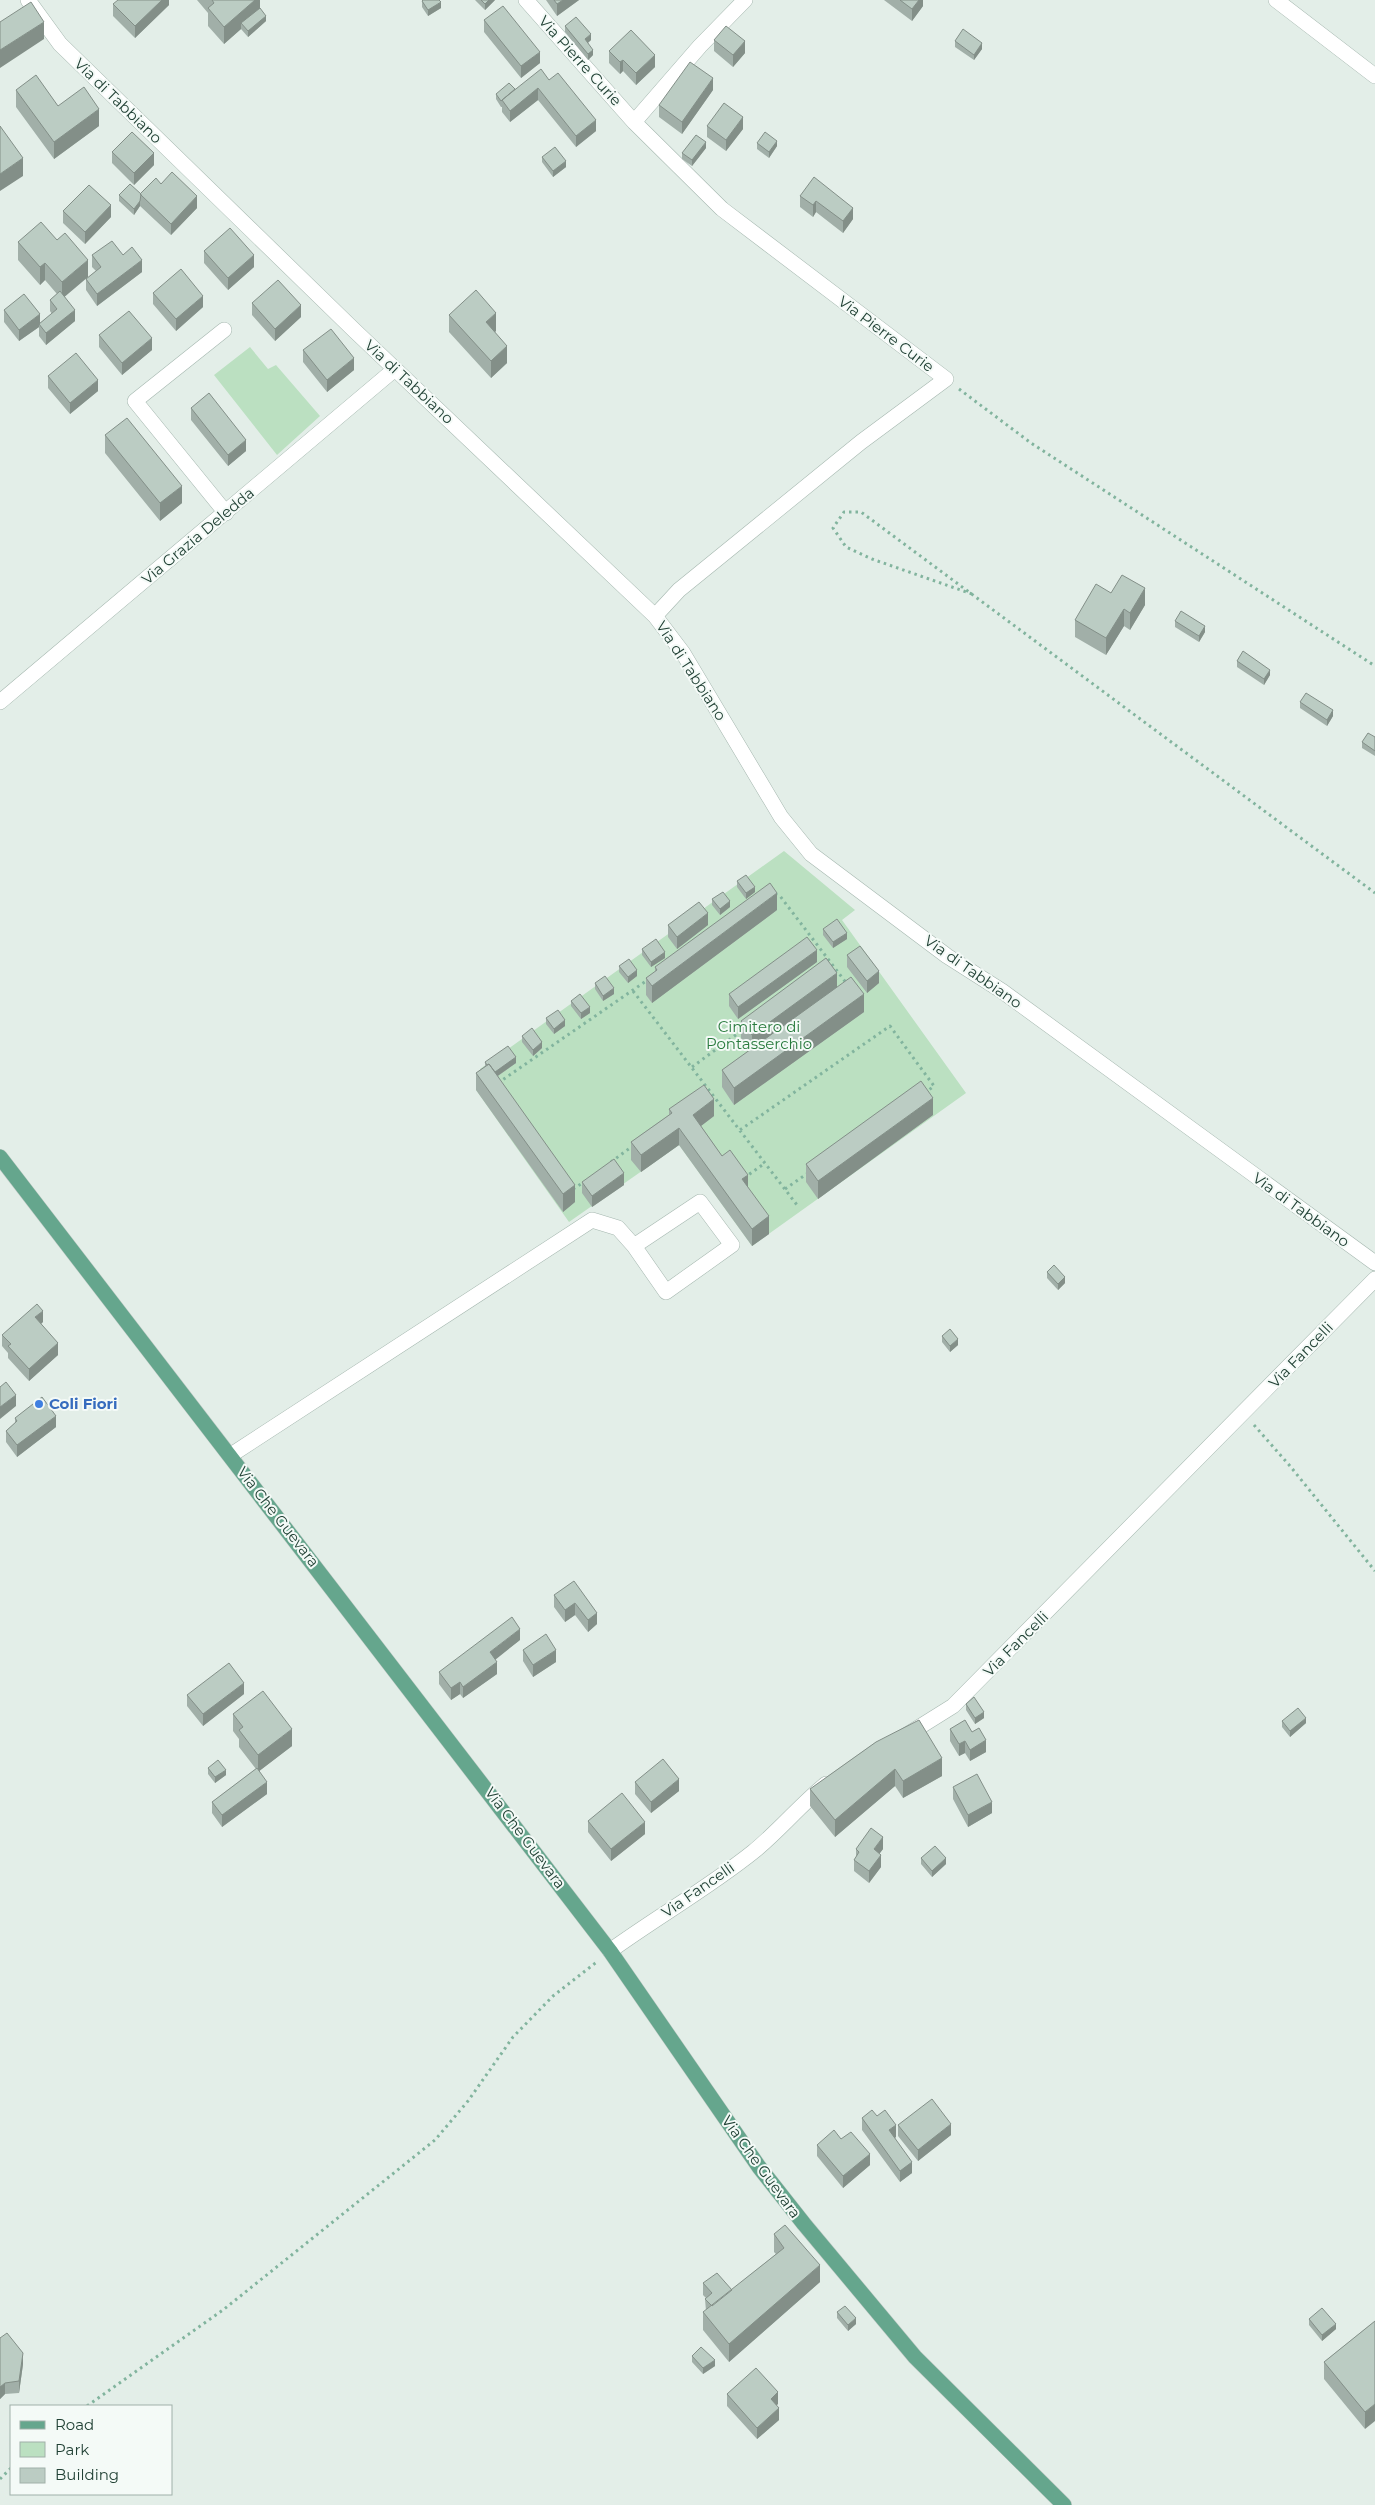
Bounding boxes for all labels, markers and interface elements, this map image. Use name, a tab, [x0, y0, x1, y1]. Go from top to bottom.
street label: Via Pierre Curie	[535, 12, 626, 110]
street label: Via di Tabbiano	[70, 54, 166, 147]
street label: Via Pierre Curie	[835, 291, 938, 376]
street label: Via di Tabbiano	[361, 335, 458, 428]
street label: Via Grazia Deledda	[138, 483, 258, 588]
street label: Via di Tabbiano	[652, 617, 731, 724]
street label: Via di Tabbiano	[921, 931, 1026, 1012]
park label: Cimitero di Pontasserchio	[706, 1017, 812, 1053]
street label: Via di Tabbiano	[1249, 1168, 1353, 1251]
street label: Via Fancelli	[1264, 1318, 1337, 1392]
place label: Coli Fiori	[49, 1394, 118, 1413]
marker: Coli Fiori	[33, 1398, 45, 1410]
street label: Via Che Guevara	[233, 1463, 324, 1571]
street label: Via Fancelli	[979, 1607, 1052, 1680]
street label: Via Che Guevara	[481, 1783, 570, 1892]
street label: Via Fancelli	[658, 1858, 738, 1922]
street label: Via Che Guevara	[718, 2112, 805, 2222]
legend	[10, 2405, 172, 2495]
text: Road	[55, 2415, 94, 2434]
text: Park	[55, 2440, 89, 2459]
text: Building	[55, 2465, 119, 2484]

